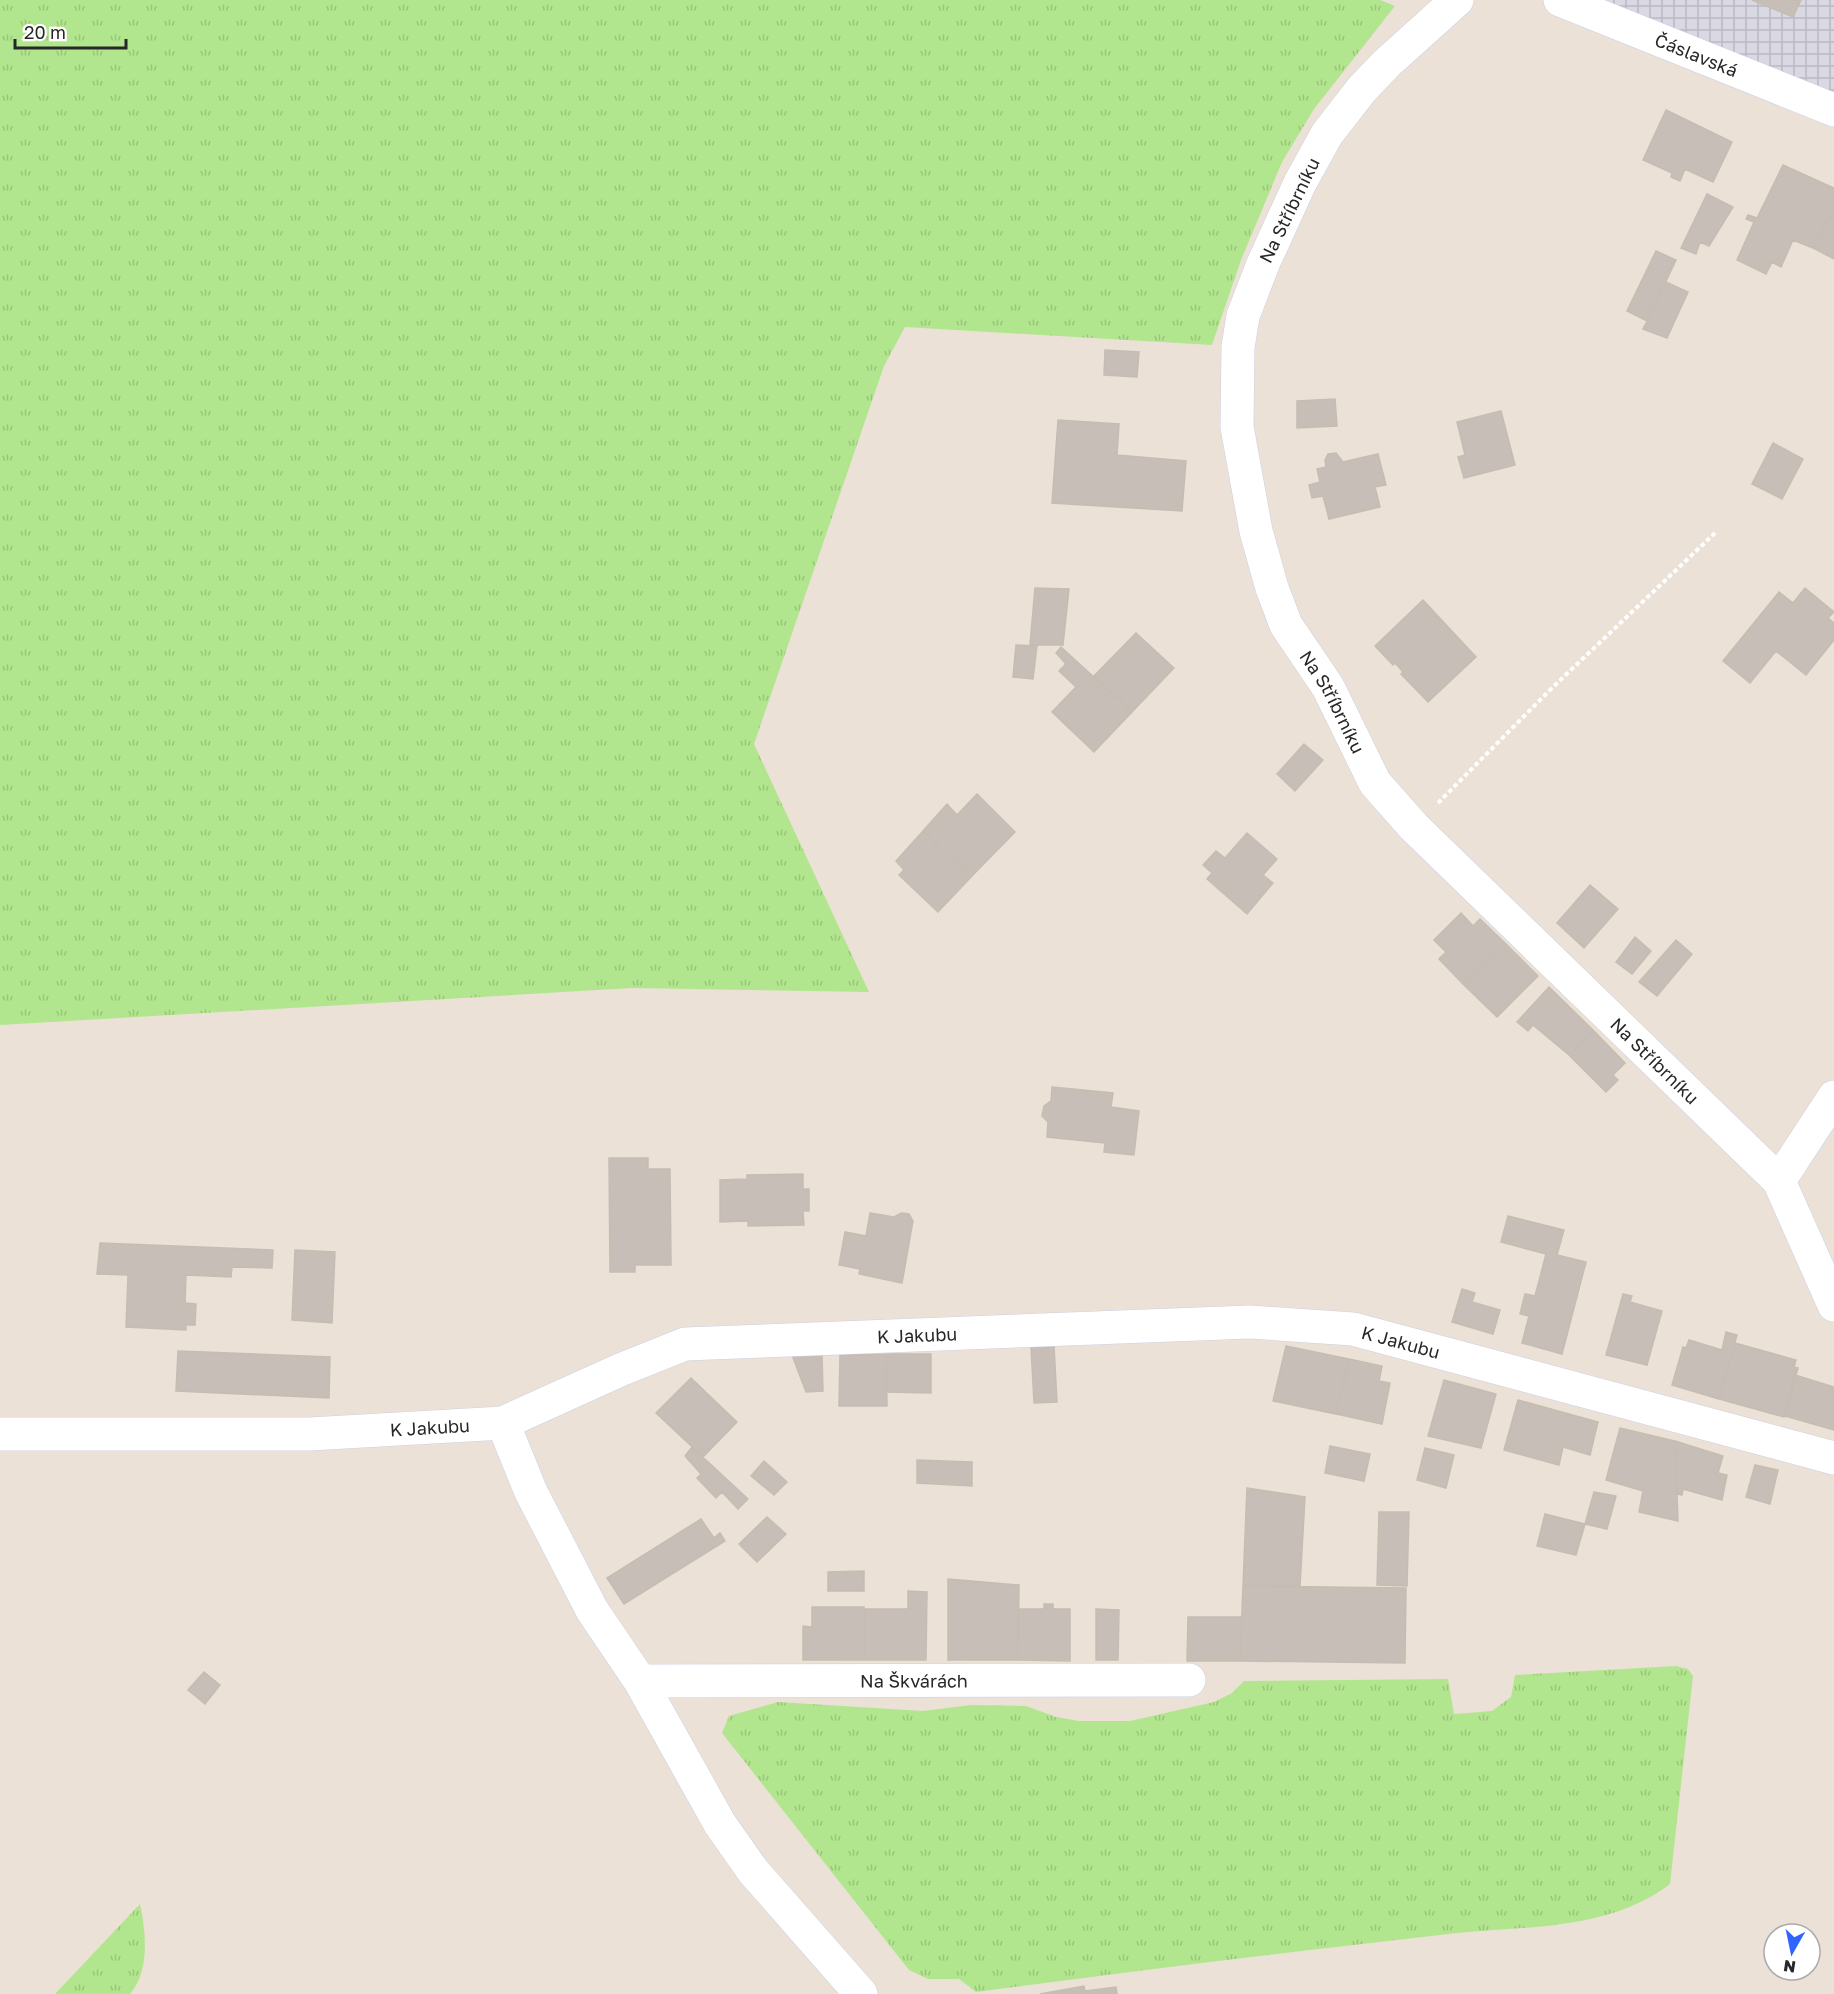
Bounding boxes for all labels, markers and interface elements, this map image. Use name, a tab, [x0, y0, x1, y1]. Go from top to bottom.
scale bar	[15, 12, 126, 50]
text: 20 m	[24, 21, 66, 43]
street label: Čáslavská	[1652, 28, 1741, 81]
street label: Na Stříbrníku	[1254, 154, 1324, 266]
street label: Na Stříbrníku	[1295, 646, 1370, 757]
street label: Na Stříbrníku	[1606, 1013, 1704, 1108]
street label: K Jakubu	[1359, 1321, 1442, 1363]
street label: K Jakubu	[877, 1322, 958, 1348]
street label: K Jakubu	[389, 1414, 470, 1440]
street label: Na Škvárách	[860, 1669, 968, 1692]
north arrow	[1762, 1922, 1822, 1982]
text: N	[1782, 1956, 1797, 1978]

